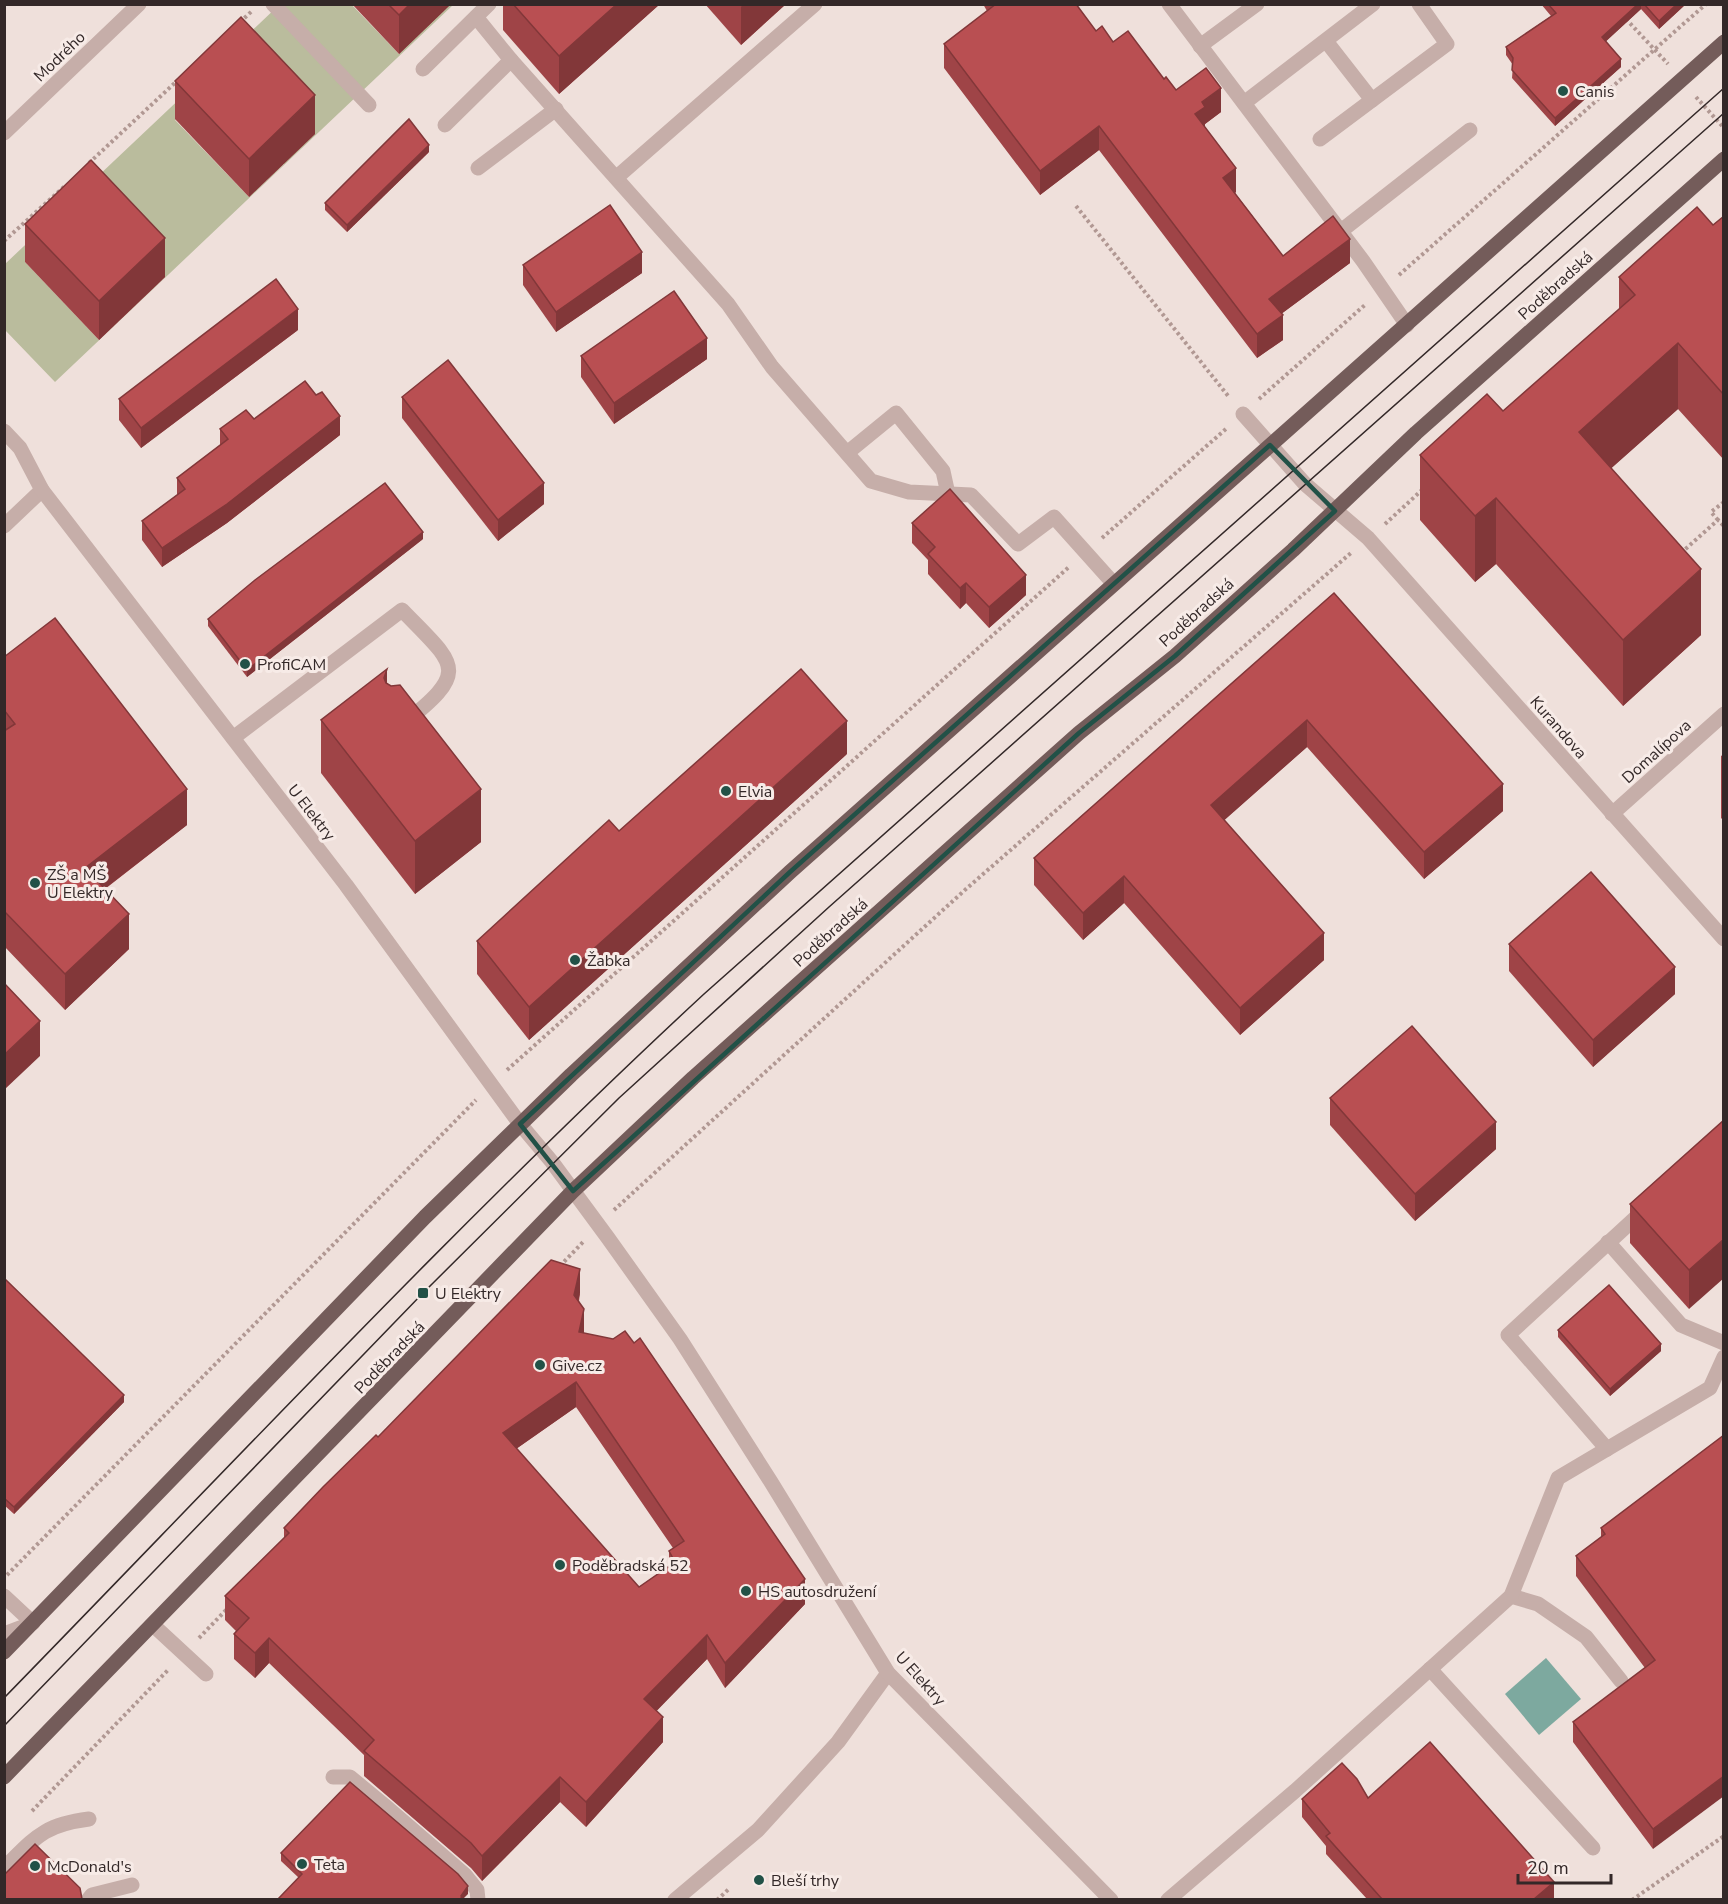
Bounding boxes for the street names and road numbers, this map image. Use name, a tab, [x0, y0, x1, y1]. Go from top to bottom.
street label: Modrého	[29, 26, 90, 87]
street label: Poděbradská	[1514, 246, 1598, 325]
street label: Poděbradská	[1155, 573, 1239, 652]
street label: Kurandova	[1525, 691, 1592, 764]
street label: Domalípova	[1617, 715, 1696, 789]
street label: U Elektry	[282, 780, 341, 846]
street label: Poděbradská	[789, 893, 873, 972]
street label: Poděbradská	[349, 1316, 430, 1399]
street label: U Elektry	[890, 1647, 951, 1711]

